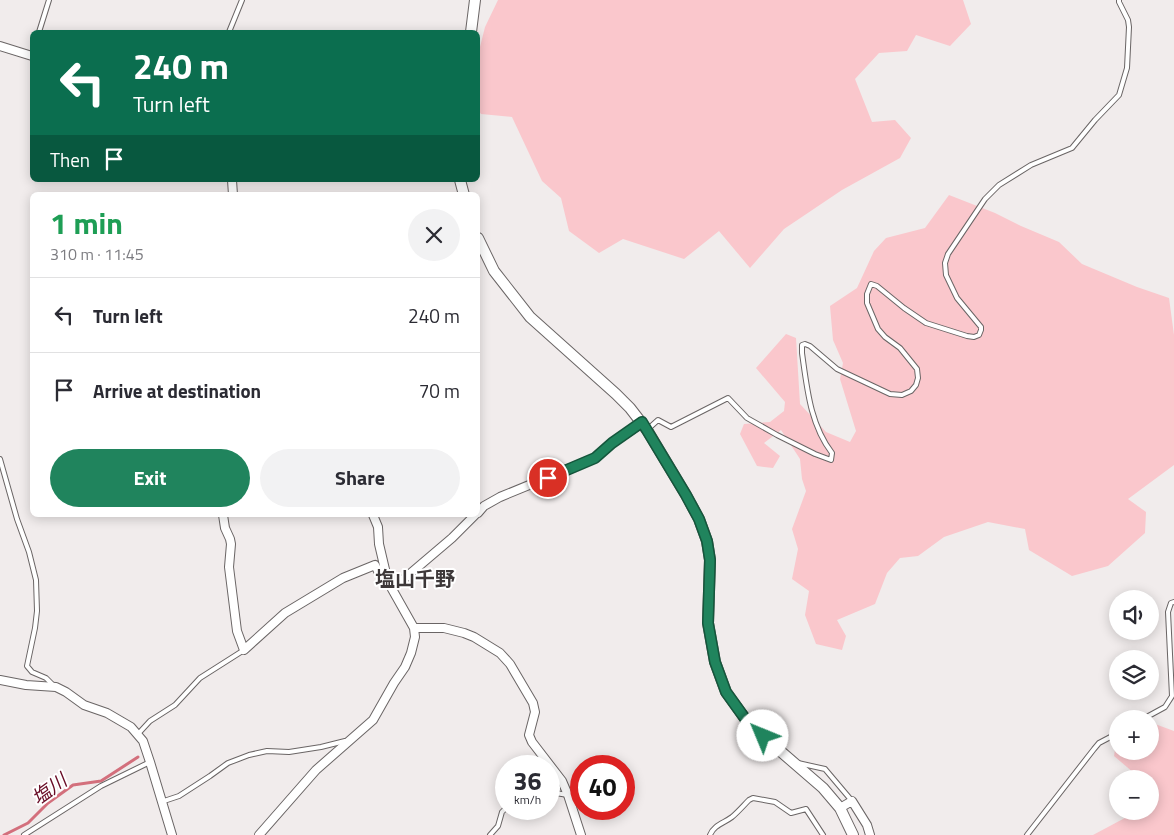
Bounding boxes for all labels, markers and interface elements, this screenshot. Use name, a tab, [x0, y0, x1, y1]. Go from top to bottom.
text: 240 m	[133, 39, 229, 93]
icon: left	[50, 50, 115, 115]
text: Turn left	[133, 87, 210, 121]
text: Then	[50, 145, 90, 174]
icon: arrive	[100, 145, 128, 173]
text: 1 min	[50, 200, 123, 246]
button: close	[408, 209, 460, 261]
text: 310 m · 11:45	[50, 242, 144, 266]
icon: left	[50, 301, 78, 329]
text: Turn left	[93, 301, 163, 330]
text: 240 m	[408, 301, 460, 330]
icon: arrive	[50, 376, 78, 404]
text: Arrive at destination	[93, 376, 261, 405]
text: 70 m	[419, 376, 460, 405]
button: Exit	[50, 449, 250, 507]
button: Share	[260, 449, 460, 507]
pin	[527, 457, 569, 499]
icon: arrive	[534, 464, 562, 492]
district label: 塩山千野	[375, 563, 455, 594]
map controls	[1109, 590, 1159, 820]
button: sound	[1109, 590, 1159, 640]
button: layers	[1109, 650, 1159, 700]
position arrow	[736, 709, 788, 761]
button: +	[1109, 710, 1159, 760]
speed limit sign: 40	[570, 755, 635, 820]
text: 36	[513, 762, 542, 800]
water label: 塩川	[25, 765, 74, 811]
button: −	[1109, 770, 1159, 820]
text: km/h	[514, 790, 541, 809]

